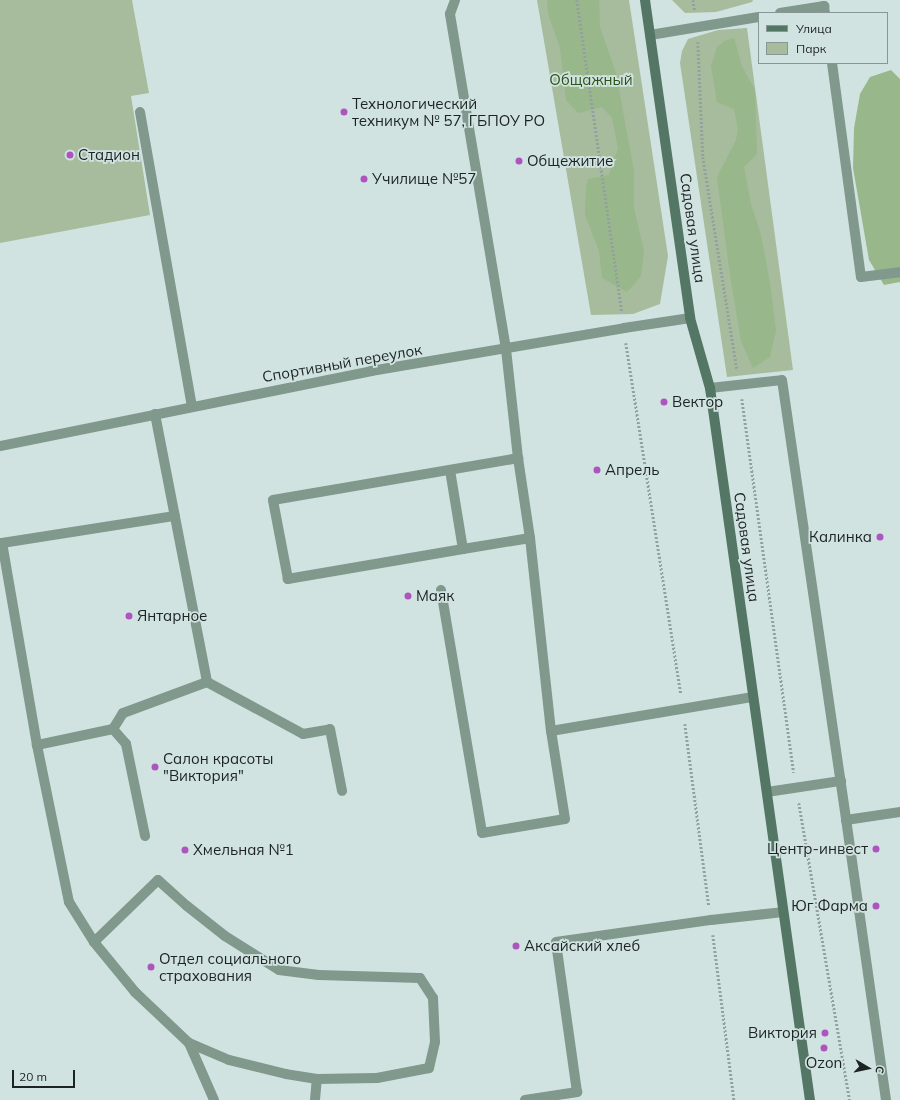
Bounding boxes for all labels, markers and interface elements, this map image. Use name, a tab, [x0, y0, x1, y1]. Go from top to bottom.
legend	[758, 12, 888, 64]
text: Улица	[796, 21, 832, 36]
text: Парк	[796, 41, 826, 56]
park label: Общажный	[549, 71, 633, 89]
place label: Технологический техникум № 57, ГБПОУ РО	[352, 94, 545, 129]
marker: Технологический техникум № 57, ГБПОУ РО	[339, 107, 349, 117]
place label: Стадион	[78, 146, 140, 164]
marker: Стадион	[65, 150, 75, 160]
place label: Общежитие	[527, 152, 613, 170]
marker: Общежитие	[514, 156, 524, 166]
place label: Училище №57	[372, 170, 476, 188]
street label: Садовая улица	[676, 172, 710, 284]
marker: Училище №57	[359, 174, 369, 184]
street label: Спортивный переулок	[261, 340, 423, 386]
place label: Вектор	[672, 393, 723, 411]
marker: Вектор	[659, 397, 669, 407]
place label: Апрель	[605, 461, 659, 479]
marker: Апрель	[592, 465, 602, 475]
street label: Садовая улица	[730, 491, 764, 603]
place label: Калинка	[809, 528, 872, 546]
marker: Калинка	[875, 532, 885, 542]
place label: Маяк	[416, 587, 454, 605]
marker: Маяк	[403, 591, 413, 601]
place label: Янтарное	[137, 607, 207, 625]
marker: Янтарное	[124, 611, 134, 621]
place label: Салон красоты "Виктория"	[163, 749, 273, 784]
marker: Салон красоты "Виктория"	[150, 762, 160, 772]
place label: Центр-инвест	[767, 840, 868, 858]
place label: Хмельная №1	[193, 841, 294, 859]
marker: Центр-инвест	[871, 844, 881, 854]
marker: Хмельная №1	[180, 845, 190, 855]
place label: Юг Фарма	[791, 897, 868, 915]
marker: Юг Фарма	[871, 901, 881, 911]
place label: Аксайский хлеб	[524, 937, 640, 955]
marker: Аксайский хлеб	[511, 941, 521, 951]
place label: Отдел социального страхования	[159, 949, 301, 984]
marker: Отдел социального страхования	[146, 962, 156, 972]
place label: Виктория	[748, 1024, 817, 1042]
marker: Виктория	[820, 1028, 830, 1038]
marker: Ozon	[819, 1043, 829, 1053]
north arrow	[848, 1048, 888, 1088]
place label: Ozon	[806, 1054, 842, 1072]
scale bar	[14, 1062, 77, 1088]
text: С	[872, 1065, 887, 1075]
text: 20 m	[19, 1069, 47, 1084]

